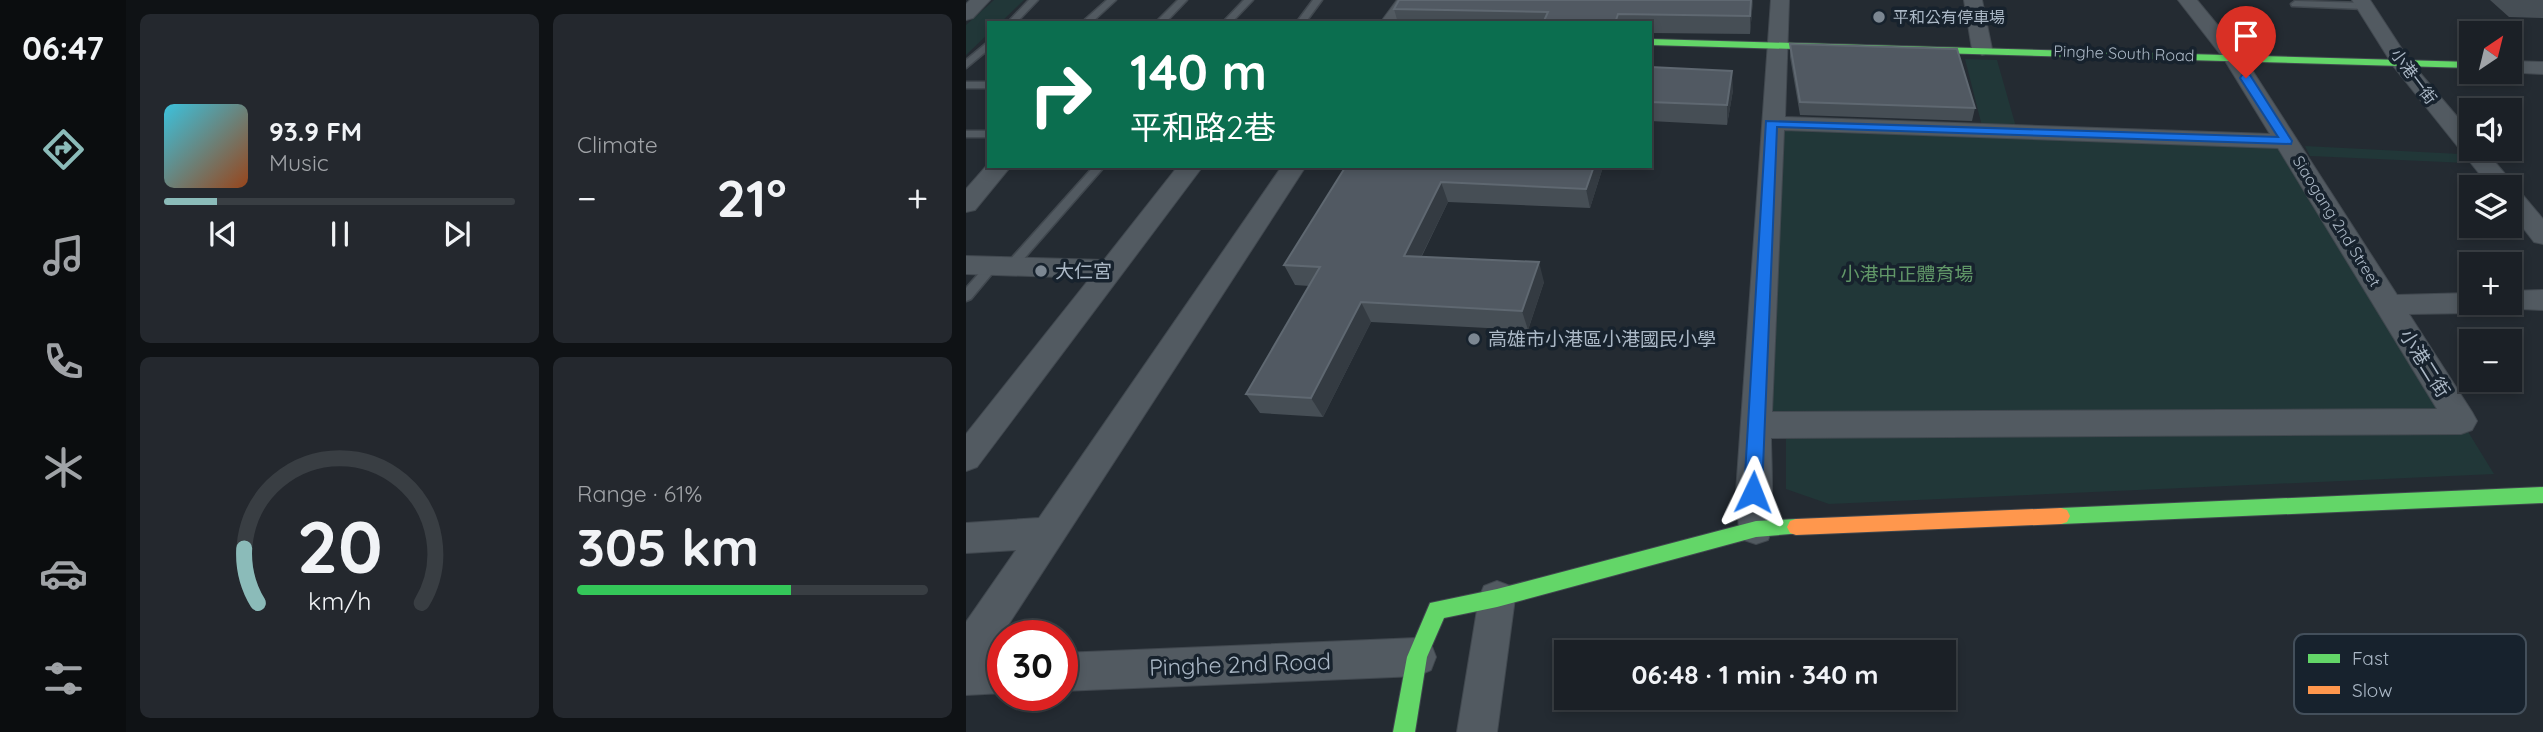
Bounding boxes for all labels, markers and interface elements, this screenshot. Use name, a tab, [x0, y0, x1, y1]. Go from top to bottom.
pin	[2216, 6, 2276, 78]
place label: 平和公有停車場	[1893, 7, 2005, 27]
marker: 平和公有停車場	[1871, 9, 1887, 25]
icon: arrive	[2227, 17, 2265, 55]
north arrow	[2459, 21, 2522, 84]
map controls	[2459, 21, 2522, 392]
text: 06:47	[22, 28, 104, 68]
text: 140 m	[1130, 41, 1267, 102]
street label: Pinghe South Road	[2053, 41, 2195, 65]
street label: 小港一街	[2387, 44, 2441, 108]
icon: right	[1015, 49, 1106, 140]
button: sound	[2459, 98, 2522, 161]
text: 平和路2巷	[1130, 107, 1276, 147]
text: 93.9 FM	[269, 115, 362, 148]
icon: directions	[39, 125, 88, 174]
text: Climate	[577, 130, 658, 159]
text: Music	[269, 148, 329, 177]
street label: Siaogang 2nd Street	[2289, 152, 2385, 290]
text: 21°	[717, 165, 787, 230]
text: −	[577, 174, 597, 222]
text: +	[907, 174, 928, 222]
button: layers	[2459, 175, 2522, 238]
icon: previous	[204, 215, 242, 253]
icon: pause	[321, 215, 359, 253]
icon: next	[438, 215, 476, 253]
icon: music	[39, 231, 88, 280]
button: +	[2459, 252, 2522, 315]
place label: 大仁宮	[1055, 259, 1112, 283]
park label: 小港中正體育場	[1840, 262, 1974, 286]
marker: 大仁宮	[1033, 263, 1049, 279]
street label: 小港二街	[2395, 324, 2455, 402]
place label: 高雄市小港區小港國民小學	[1488, 327, 1716, 351]
button: −	[2459, 329, 2522, 392]
marker: 高雄市小港區小港國民小學	[1466, 331, 1482, 347]
icon: phone	[39, 337, 88, 386]
icon: climate	[39, 443, 88, 492]
position arrow	[1716, 455, 1790, 529]
text: Range · 61%	[577, 479, 702, 508]
text: 20	[296, 501, 383, 592]
text: 305 km	[577, 514, 759, 579]
icon: car	[39, 549, 88, 598]
text: km/h	[308, 585, 371, 616]
speed limit sign: 30	[987, 620, 1078, 711]
legend	[2294, 634, 2526, 714]
street label: Pinghe 2nd Road	[1149, 646, 1331, 682]
text: Fast	[2352, 646, 2389, 670]
icon: filters	[39, 654, 88, 703]
text: 06:48 · 1 min · 340 m	[1631, 658, 1879, 691]
text: Slow	[2352, 678, 2393, 702]

